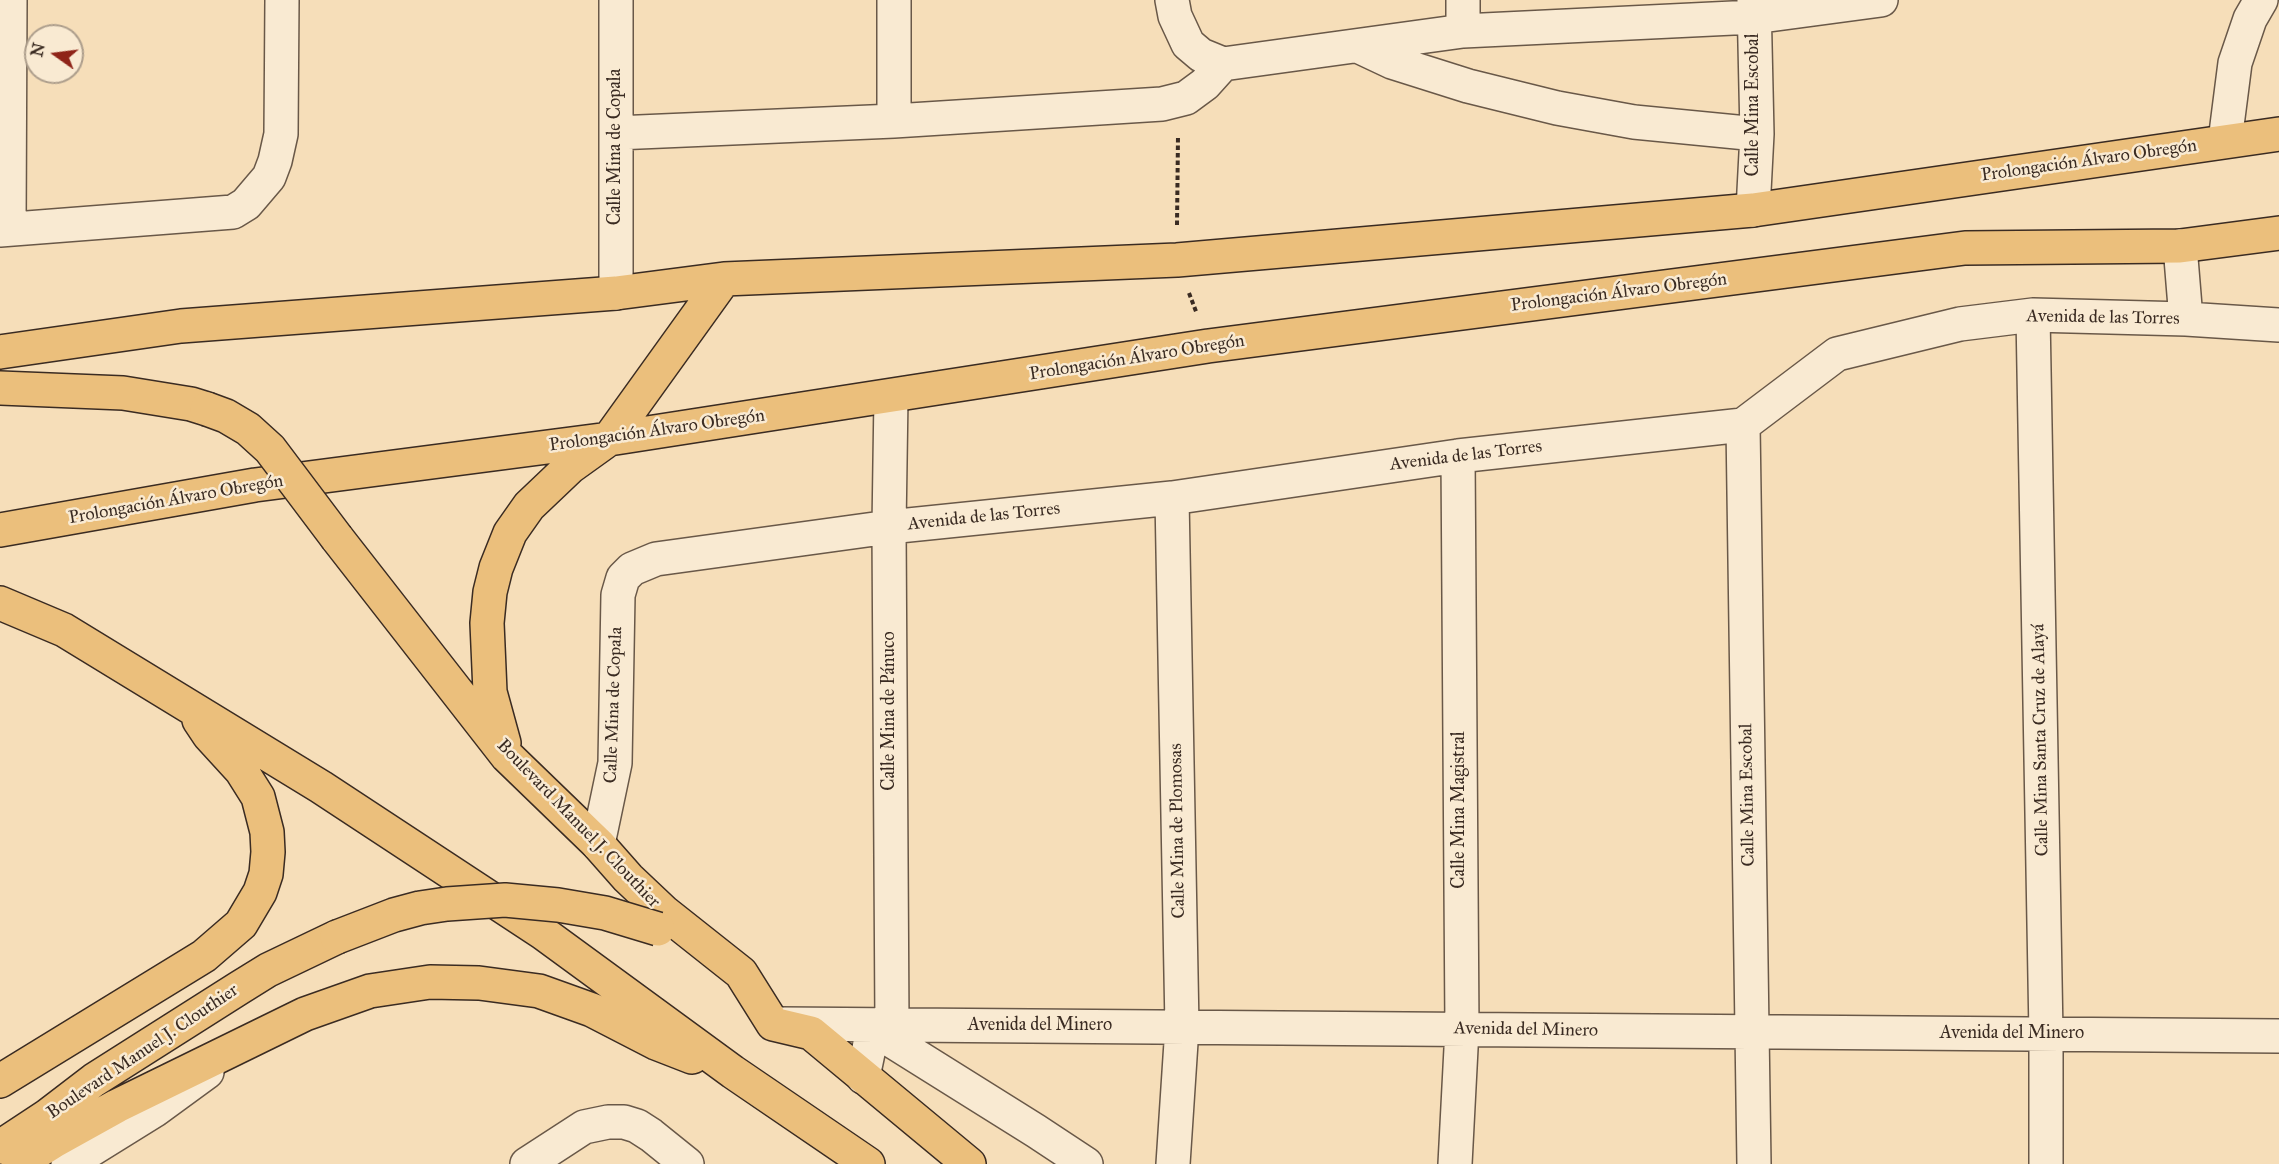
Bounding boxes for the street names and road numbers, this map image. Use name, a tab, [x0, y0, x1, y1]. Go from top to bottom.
street label: Calle Mina Escobal	[1743, 33, 1765, 177]
street label: Calle Mina de Copala	[605, 69, 627, 225]
street label: Prolongación Álvaro Obregón	[1980, 135, 2198, 187]
street label: Prolongación Álvaro Obregón	[1510, 269, 1728, 317]
street label: Avenida de las Torres	[2026, 306, 2180, 330]
street label: Prolongación Álvaro Obregón	[1028, 330, 1246, 386]
street label: Prolongación Álvaro Obregón	[548, 405, 766, 457]
street label: Avenida de las Torres	[1389, 436, 1543, 476]
street label: Prolongación Álvaro Obregón	[67, 470, 285, 530]
street label: Avenida de las Torres	[907, 498, 1061, 536]
street label: Calle Mina Santa Cruz de Alayá	[2028, 623, 2054, 857]
street label: Calle Mina de Copala	[600, 626, 628, 784]
street label: Calle Mina de Pánuco	[879, 631, 901, 791]
street label: Calle Mina Escobal	[1736, 723, 1760, 867]
street label: Calle Mina Magistral	[1449, 731, 1471, 889]
street label: Boulevard Manuel J. Clouthier	[492, 735, 664, 913]
street label: Calle Mina de Plomosas	[1166, 743, 1190, 919]
street label: Boulevard Manuel J. Clouthier	[43, 980, 243, 1124]
street label: Avenida del Minero	[968, 1015, 1112, 1037]
street label: Avenida del Minero	[1454, 1018, 1598, 1042]
street label: Avenida del Minero	[1940, 1023, 2084, 1045]

